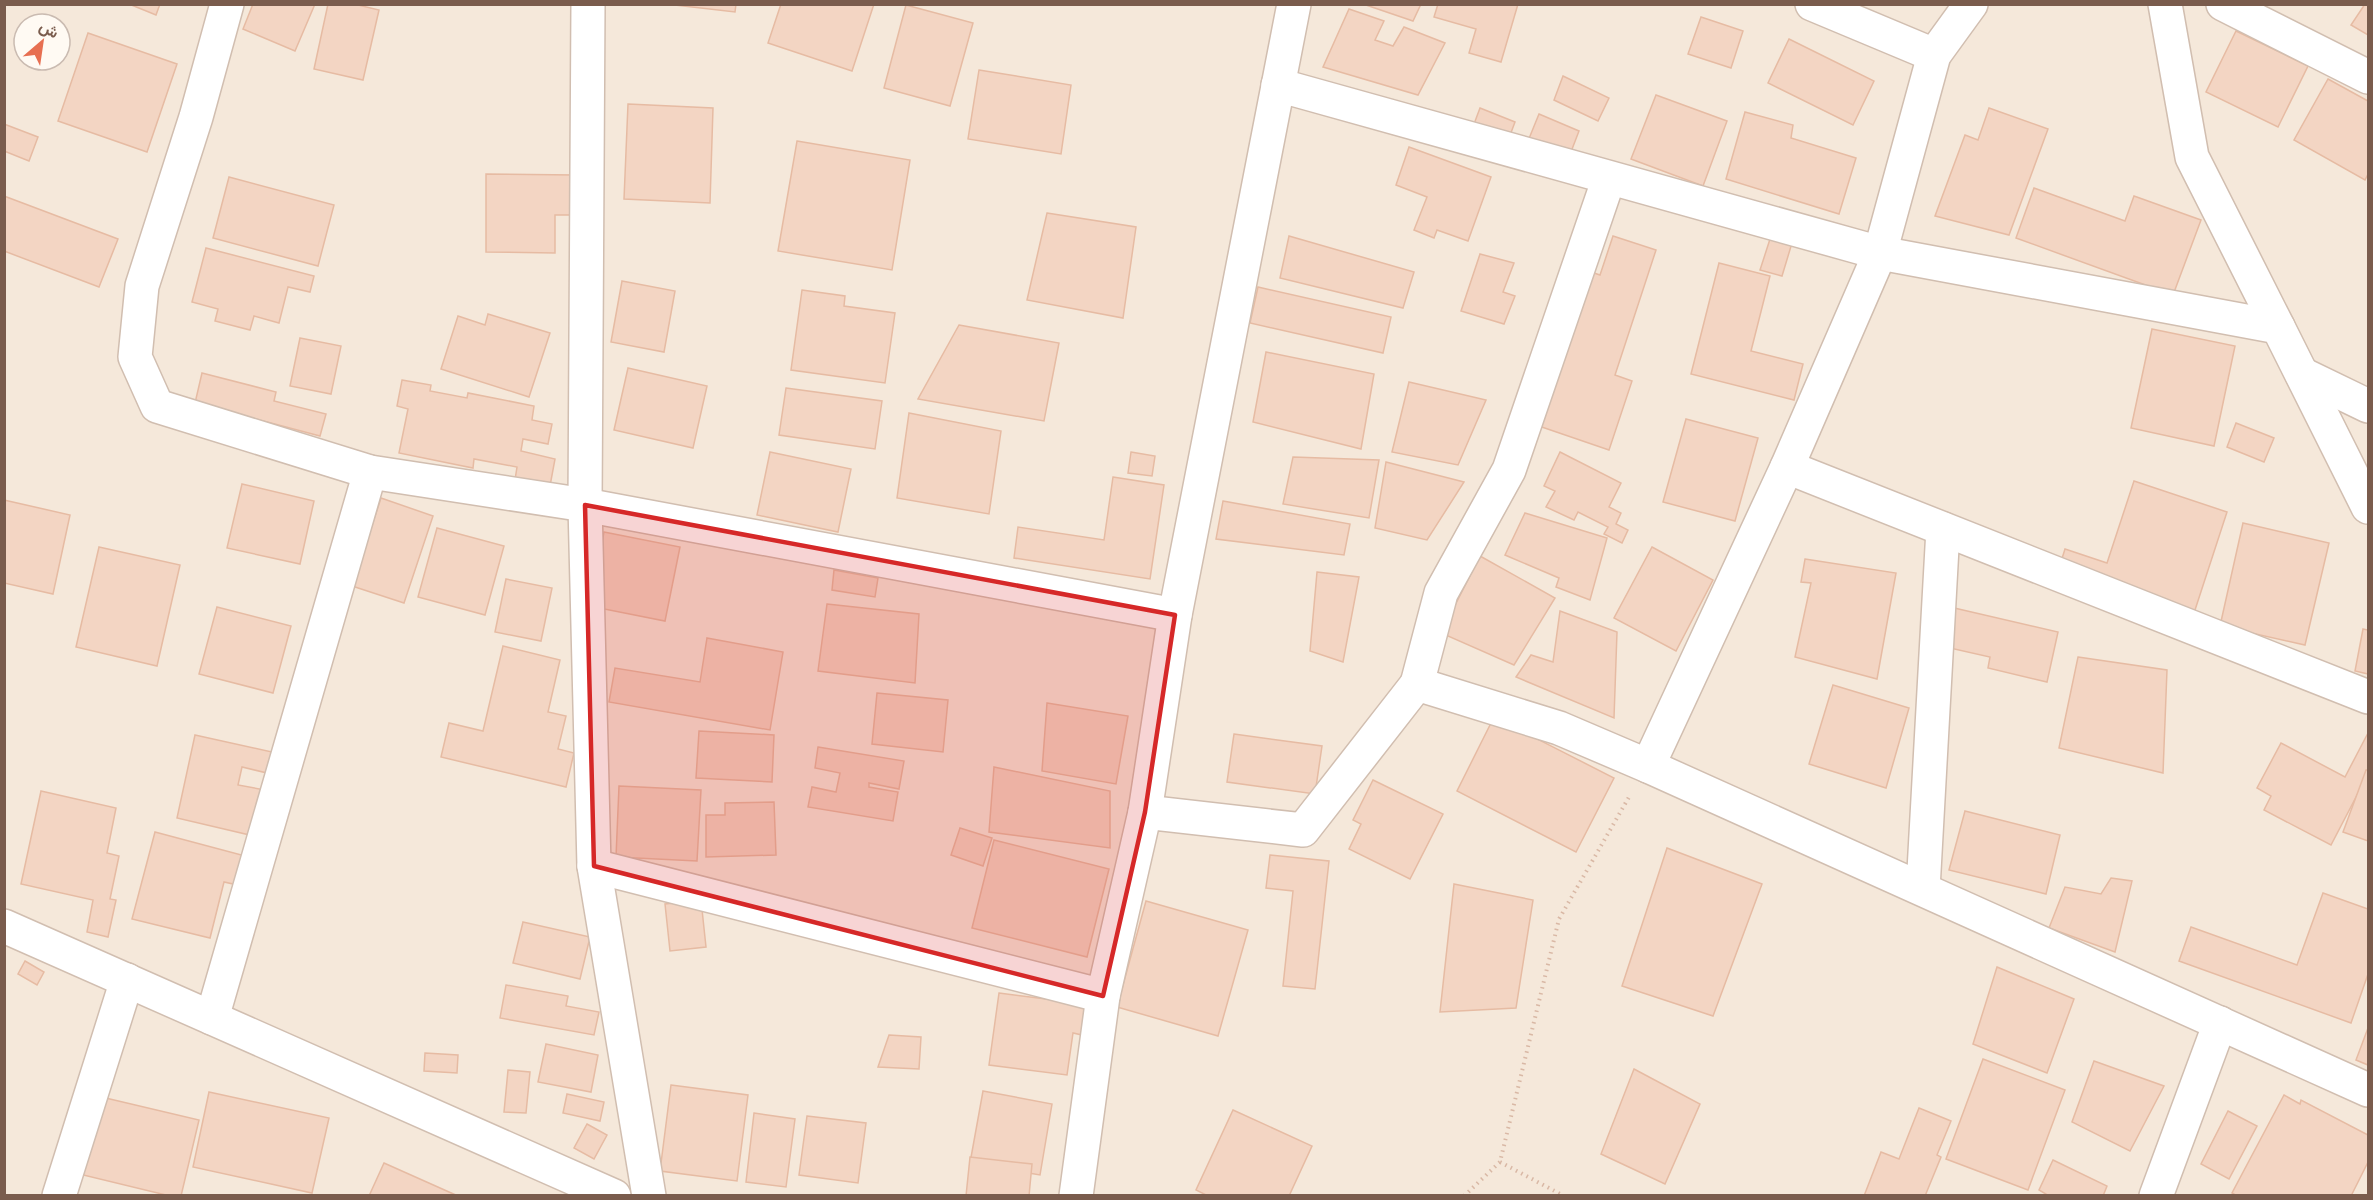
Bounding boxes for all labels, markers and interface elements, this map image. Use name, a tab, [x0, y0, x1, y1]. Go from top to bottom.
north arrow	[12, 12, 72, 72]
text: ش	[36, 15, 63, 43]

